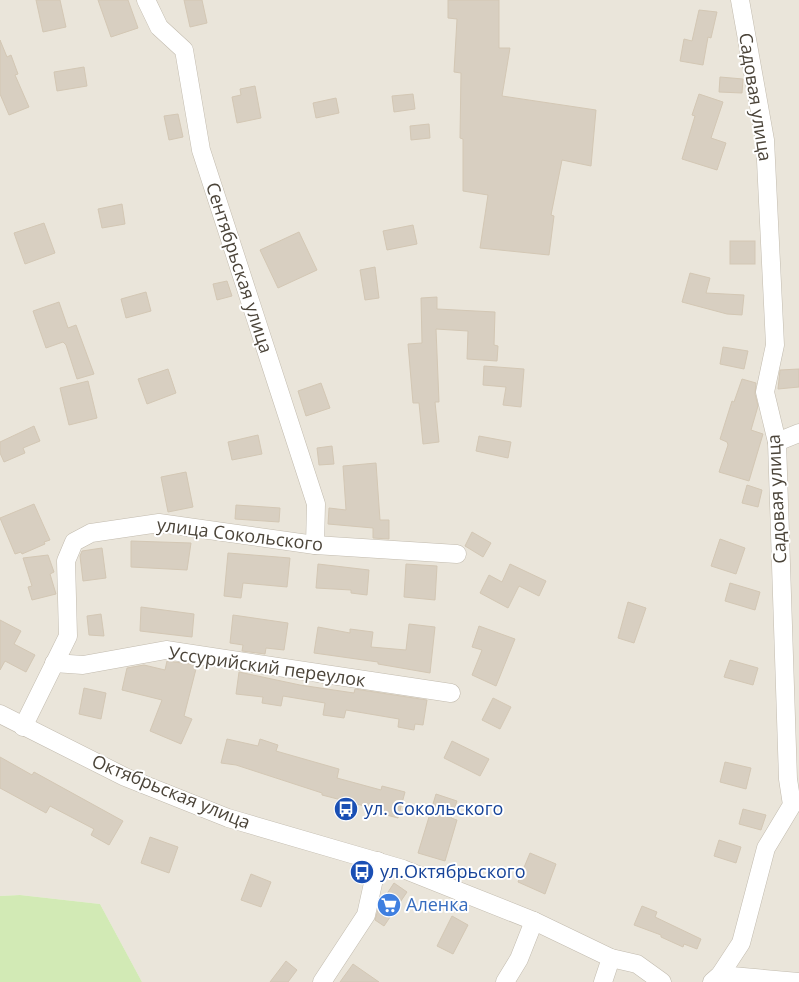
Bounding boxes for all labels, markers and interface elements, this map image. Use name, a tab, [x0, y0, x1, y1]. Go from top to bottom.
street label: Садовая улица	[734, 31, 778, 163]
street label: Сентябрьская улица	[201, 179, 279, 356]
street label: Садовая улица	[761, 434, 791, 564]
street label: улица Сокольского	[156, 512, 325, 556]
street label: Уссурийский переулок	[167, 640, 368, 692]
street label: Октябрьская улица	[89, 748, 254, 834]
bus stop icon: ул. Сокольского	[333, 796, 359, 822]
place label: ул. Сокольского	[364, 796, 503, 820]
bus stop icon: ул.Октябрьского	[349, 859, 375, 885]
place label: ул.Октябрьского	[380, 859, 525, 883]
supermarket icon: Аленка	[376, 892, 402, 918]
place label: Аленка	[406, 892, 468, 916]

